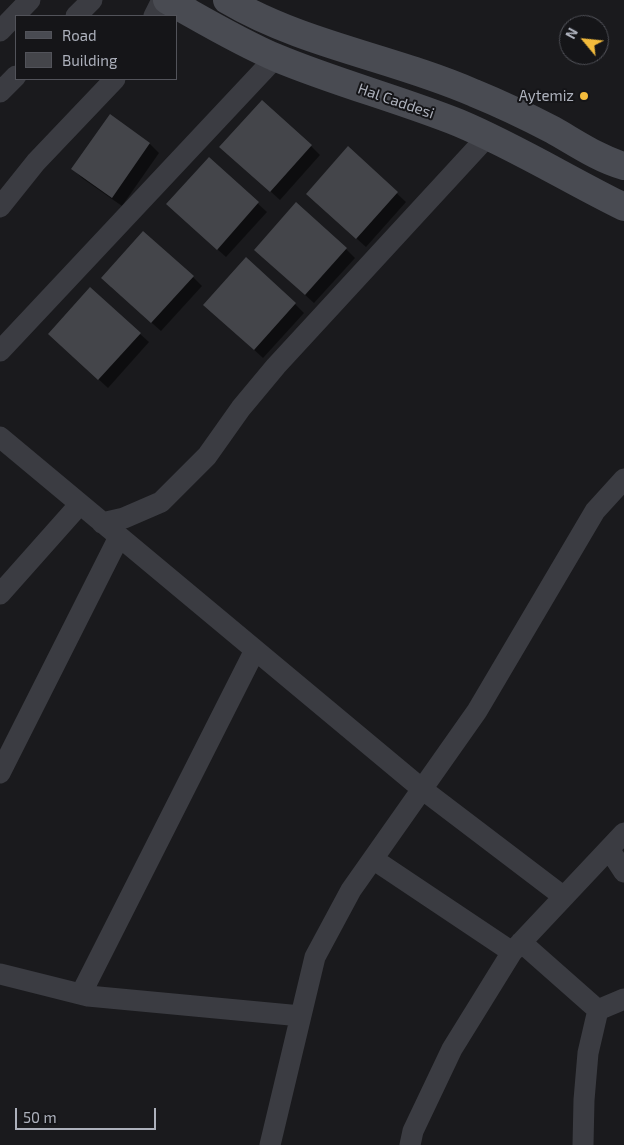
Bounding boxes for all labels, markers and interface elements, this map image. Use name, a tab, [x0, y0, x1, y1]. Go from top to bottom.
legend	[15, 15, 178, 80]
north arrow	[559, 15, 609, 65]
text: N	[561, 25, 581, 42]
text: Road	[62, 26, 97, 44]
text: Building	[62, 51, 117, 69]
street label: Hal Caddesi	[356, 80, 436, 122]
place label: Aytemiz	[519, 87, 574, 105]
marker: Aytemiz	[578, 90, 590, 102]
scale bar	[18, 1098, 159, 1130]
text: 50 m	[23, 1108, 57, 1126]

